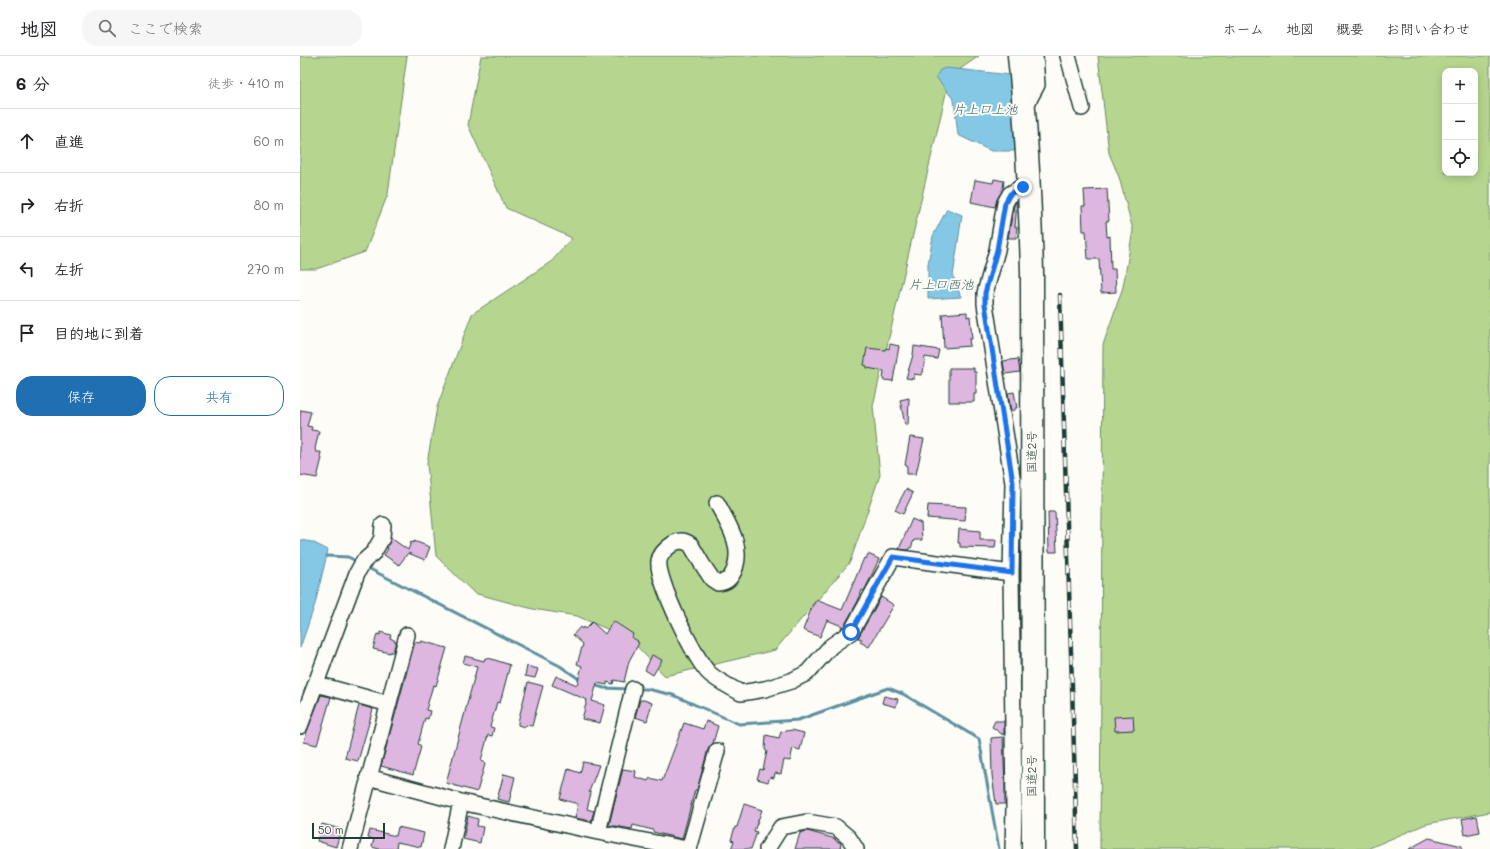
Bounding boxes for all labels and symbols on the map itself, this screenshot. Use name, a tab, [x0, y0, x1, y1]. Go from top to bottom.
water label: 片上口上池	[952, 100, 1018, 117]
route end	[1014, 178, 1032, 196]
water label: 片上口西池	[908, 275, 974, 292]
street label: 国道2号	[1023, 431, 1039, 473]
route start	[842, 623, 860, 641]
street label: 国道2号	[1023, 755, 1039, 797]
scale bar	[312, 821, 385, 840]

